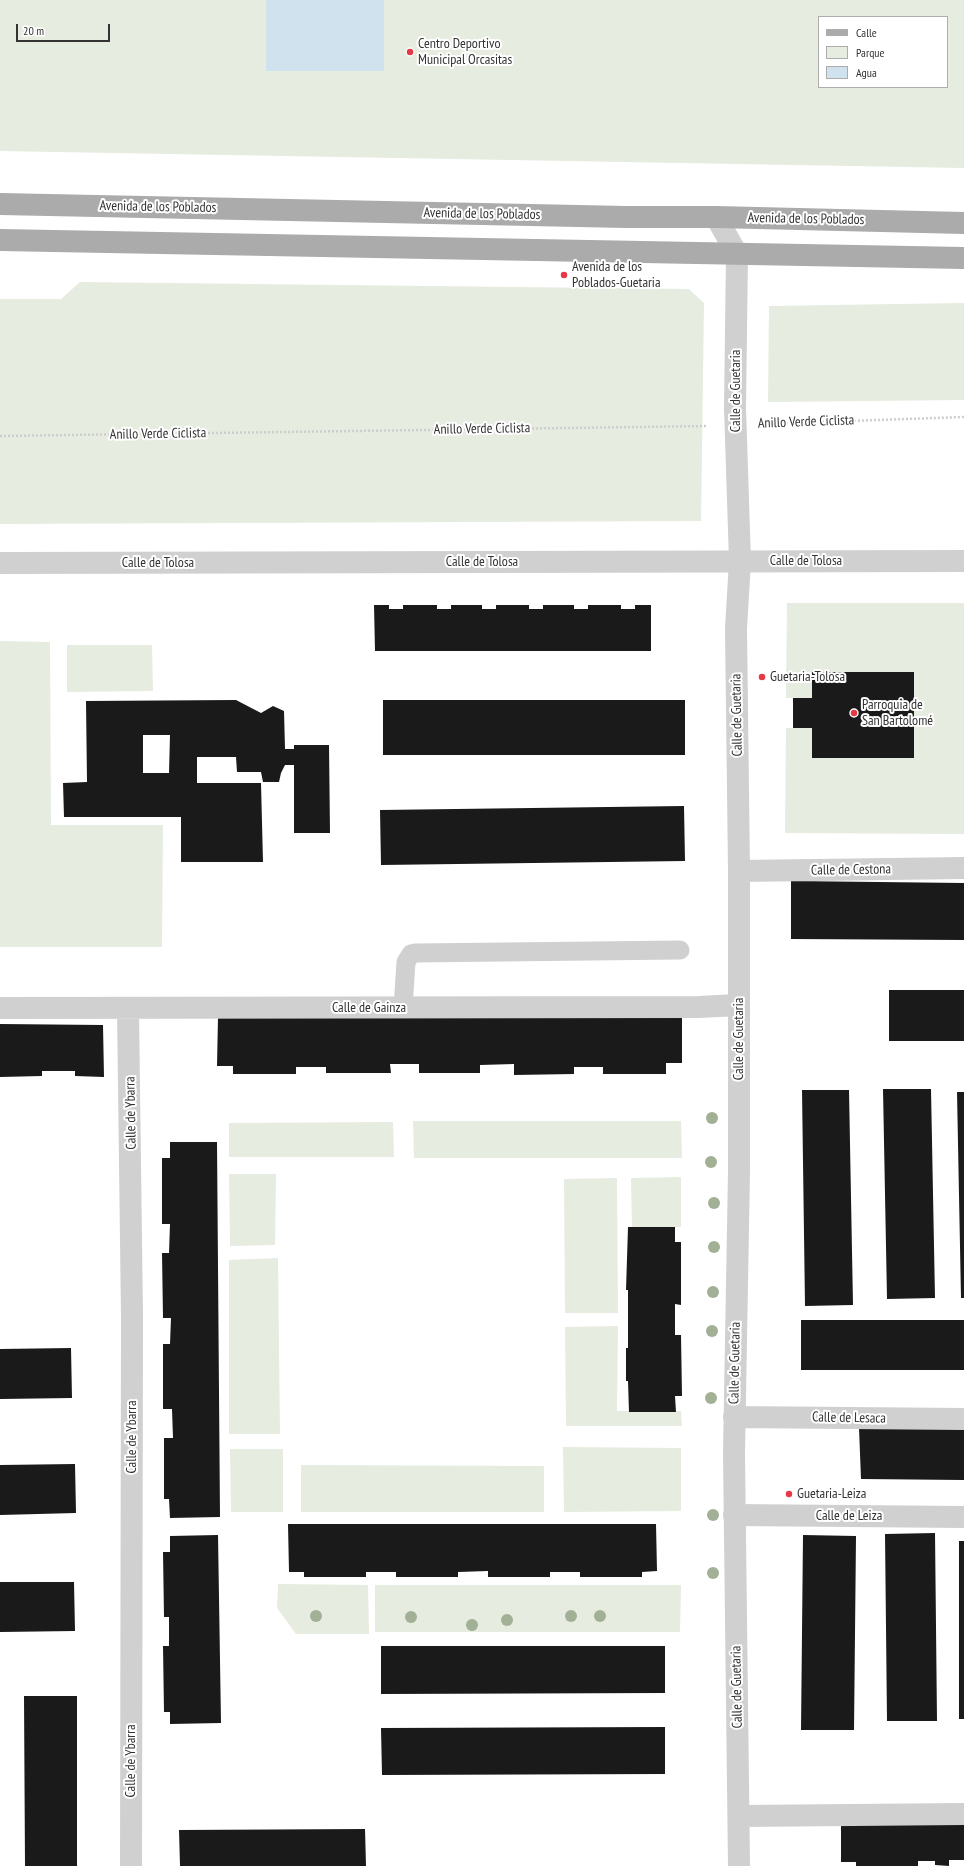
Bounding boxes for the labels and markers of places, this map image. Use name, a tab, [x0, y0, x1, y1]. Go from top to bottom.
place label: Centro Deportivo Municipal Orcasitas	[418, 36, 512, 68]
marker: Centro Deportivo Municipal Orcasitas	[405, 47, 415, 57]
place label: Avenida de los Poblados-Guetaria	[572, 259, 660, 292]
marker: Avenida de los Poblados-Guetaria	[559, 270, 569, 280]
place label: Guetaria-Tolosa	[770, 669, 845, 685]
marker: Guetaria-Tolosa	[757, 672, 767, 682]
place label: Parroquia de San Bartolomé	[862, 697, 933, 730]
marker: Parroquia de San Bartolomé	[849, 708, 859, 718]
place label: Guetaria-Leiza	[797, 1486, 866, 1502]
marker: Guetaria-Leiza	[784, 1489, 794, 1499]

